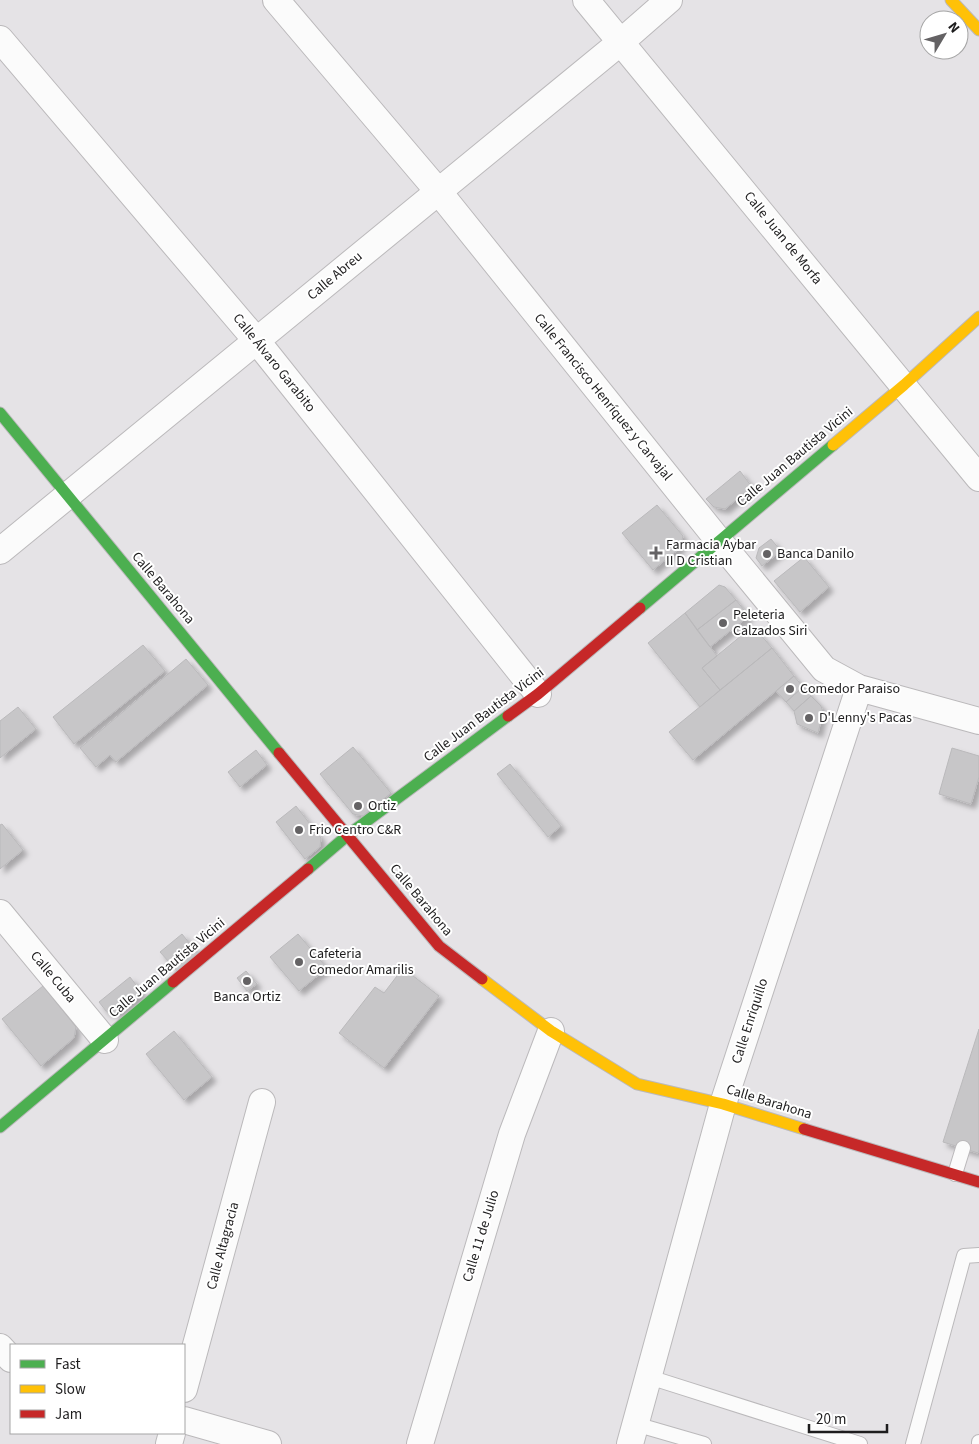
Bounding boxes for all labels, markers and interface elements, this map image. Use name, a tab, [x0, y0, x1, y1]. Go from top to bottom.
north arrow	[919, 10, 969, 60]
text: N	[943, 18, 964, 37]
street label: Calle Juan de Morfa	[739, 187, 827, 289]
street label: Calle Abreu	[303, 247, 367, 305]
street label: Calle Álvaro Garabito	[228, 309, 320, 417]
street label: Calle Francisco Henríquez y Carvajal	[529, 309, 677, 485]
street label: Calle Juan Bautista Vicini	[733, 402, 857, 512]
place label: Farmacia Aybar II D Cristian	[666, 535, 756, 571]
place label: Banca Danilo	[777, 544, 854, 564]
marker: Farmacia Aybar II D Cristian	[650, 547, 662, 559]
street label: Calle Barahona	[127, 548, 199, 628]
marker: Banca Danilo	[761, 548, 773, 560]
place label: Peleteria Calzados Siri	[733, 605, 808, 641]
marker: Peleteria Calzados Siri	[717, 617, 729, 629]
street label: Calle Juan Bautista Vicini	[420, 663, 548, 767]
place label: Comedor Paraiso	[800, 679, 900, 699]
marker: Comedor Paraiso	[784, 683, 796, 695]
place label: D'Lenny's Pacas	[819, 708, 912, 728]
marker: D'Lenny's Pacas	[803, 712, 815, 724]
place label: Ortiz	[368, 796, 396, 816]
marker: Ortiz	[352, 800, 364, 812]
place label: Frio Centro C&R	[309, 820, 401, 840]
marker: Frio Centro C&R	[293, 824, 305, 836]
street label: Calle Barahona	[385, 860, 457, 940]
street label: Calle Juan Bautista Vicini	[105, 913, 229, 1023]
place label: Cafeteria Comedor Amarilis	[309, 944, 414, 980]
street label: Calle Cuba	[25, 947, 81, 1007]
marker: Cafeteria Comedor Amarilis	[293, 956, 305, 968]
marker: Banca Ortiz	[241, 975, 253, 987]
street label: Calle Enriquillo	[727, 976, 773, 1066]
place label: Banca Ortiz	[213, 987, 281, 1007]
street label: Calle Barahona	[724, 1079, 814, 1125]
street label: Calle 11 de Julio	[458, 1188, 504, 1284]
street label: Calle Altagracia	[202, 1200, 244, 1292]
legend	[10, 1344, 185, 1434]
text: Fast	[55, 1354, 81, 1375]
text: Slow	[55, 1379, 86, 1400]
scale bar	[809, 1402, 886, 1434]
text: Jam	[55, 1404, 82, 1425]
text: 20 m	[816, 1409, 846, 1430]

